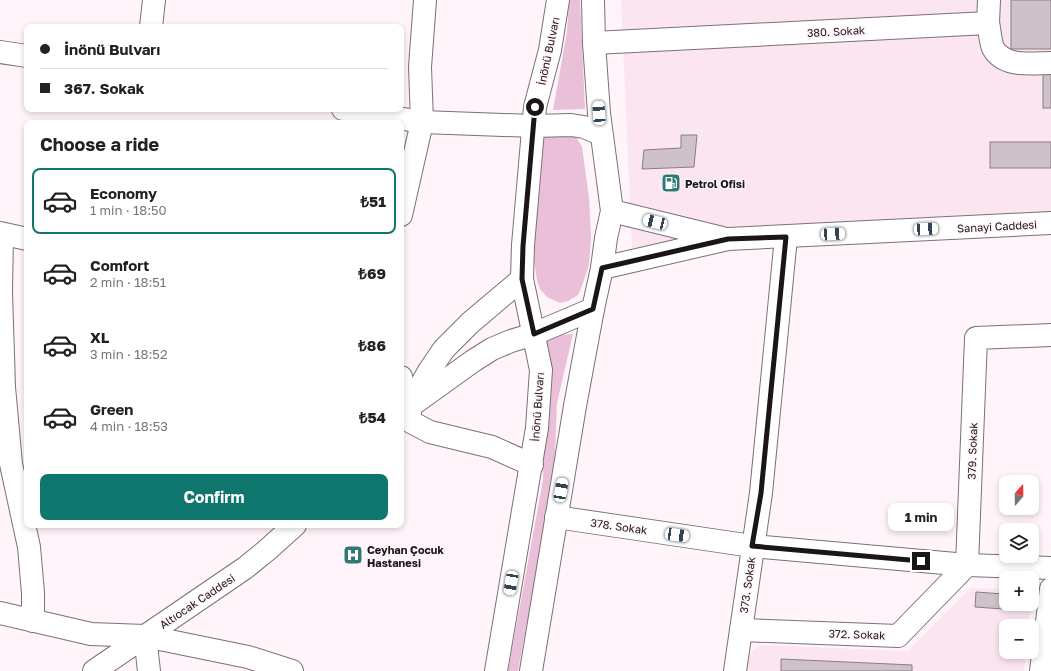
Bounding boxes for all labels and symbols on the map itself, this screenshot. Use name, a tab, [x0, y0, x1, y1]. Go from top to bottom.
street label: İnönü Bulvarı	[534, 16, 562, 86]
street label: 380. Sokak	[807, 23, 865, 39]
route start	[526, 98, 544, 116]
car	[592, 101, 606, 125]
fuel station icon: Petrol Ofisi	[660, 172, 682, 194]
place label: Petrol Ofisi	[685, 177, 745, 190]
car	[642, 213, 668, 231]
street label: Sanayi Caddesi	[957, 217, 1037, 235]
car	[914, 222, 938, 236]
car	[821, 227, 845, 241]
street label: İnönü Bulvarı	[528, 372, 546, 442]
street label: 379. Sokak	[965, 422, 979, 480]
north arrow	[999, 475, 1039, 515]
car	[553, 477, 569, 503]
callout: 1 min	[888, 503, 954, 531]
street label: 378. Sokak	[590, 516, 648, 536]
car	[664, 527, 690, 543]
place label: Ceyhan Çocuk Hastanesi	[367, 543, 444, 569]
hospital icon: Ceyhan Çocuk Hastanesi	[342, 544, 364, 566]
route end	[912, 552, 930, 570]
street label: 373. Sokak	[737, 556, 757, 614]
car	[503, 570, 519, 596]
street label: Altıocak Caddesi	[157, 571, 237, 631]
street label: 372. Sokak	[828, 627, 886, 641]

